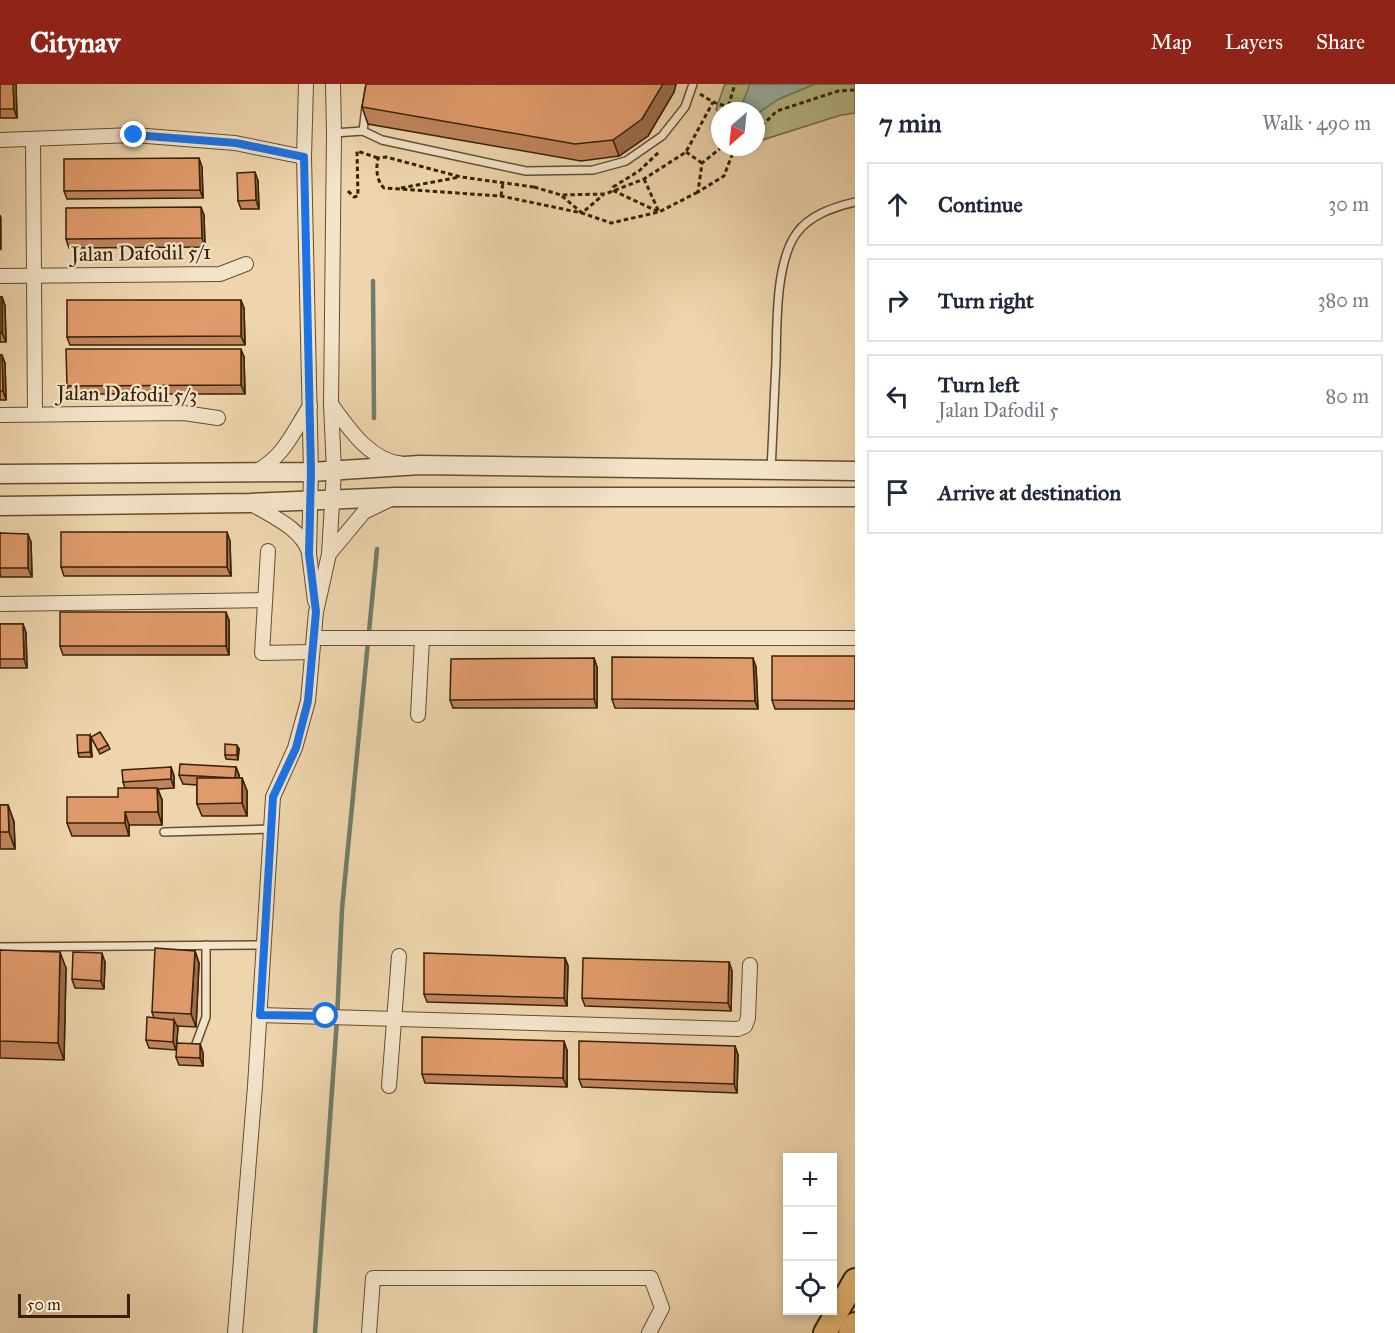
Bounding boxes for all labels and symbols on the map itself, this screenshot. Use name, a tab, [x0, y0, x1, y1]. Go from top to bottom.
north arrow	[711, 102, 765, 156]
route end	[120, 121, 146, 147]
street label: Jalan Dafodil 5/1	[69, 239, 211, 267]
street label: Jalan Dafodil 5/3	[55, 380, 197, 408]
route start	[312, 1002, 338, 1028]
scale bar	[18, 1291, 130, 1318]

